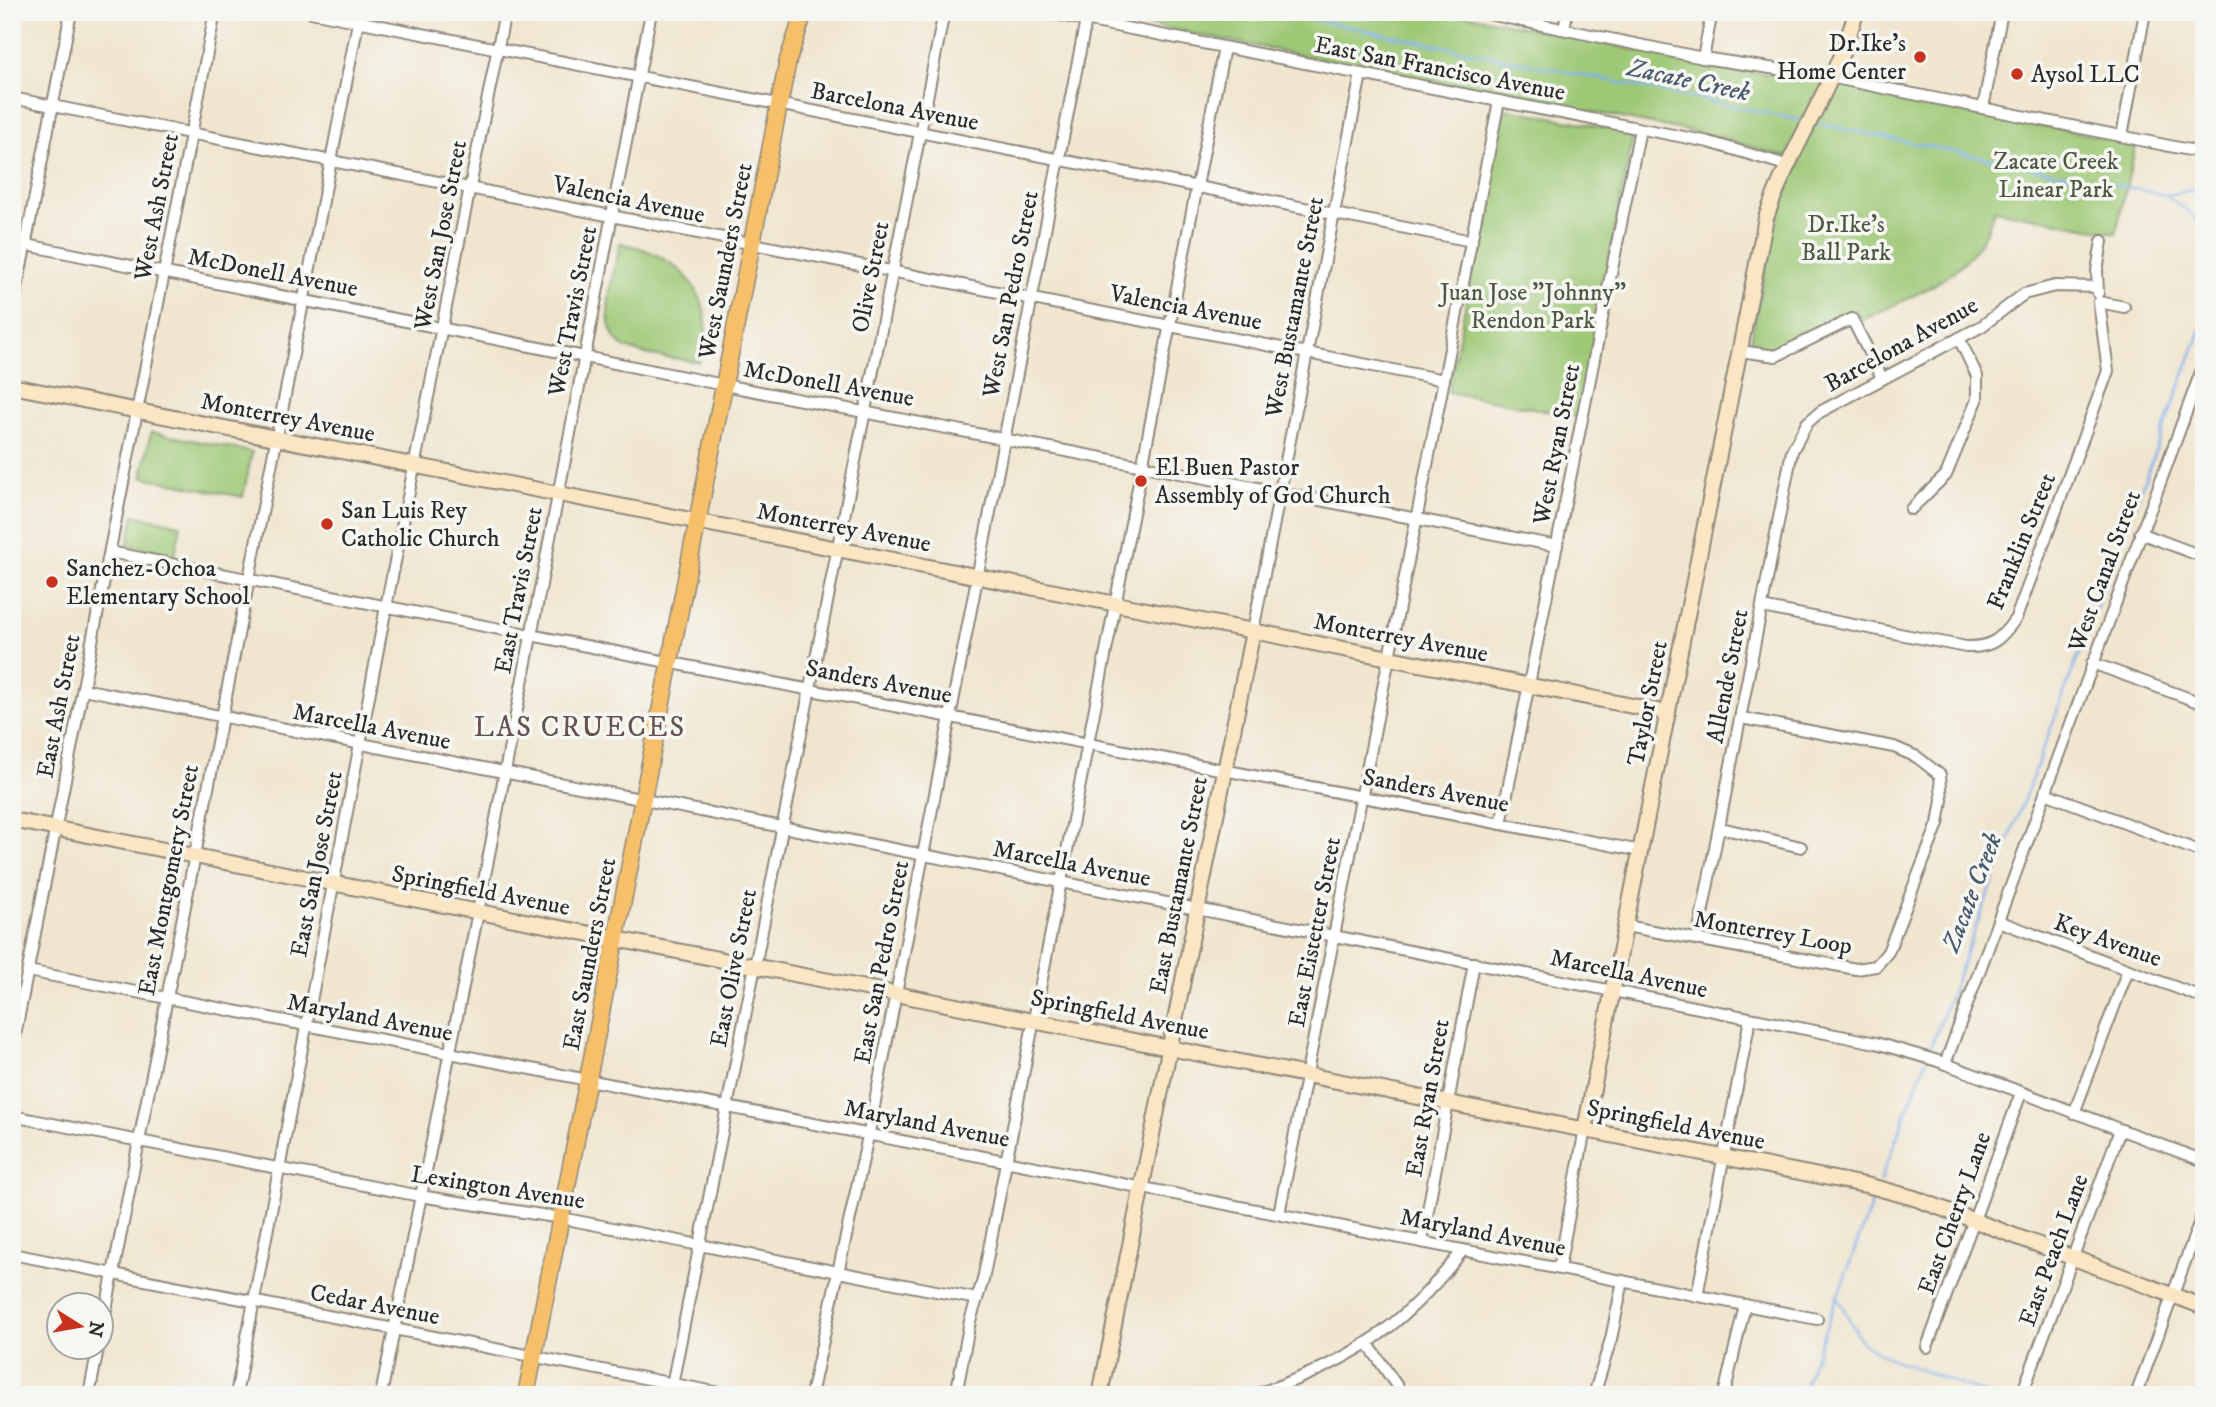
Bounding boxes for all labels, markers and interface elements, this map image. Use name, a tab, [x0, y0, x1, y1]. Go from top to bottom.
place label: Dr.Ike's Home Center	[1777, 29, 1906, 87]
street label: East San Francisco Avenue	[1312, 30, 1568, 108]
marker: Dr.Ike's Home Center	[1912, 49, 1928, 65]
water label: Zacate Creek	[1622, 51, 1753, 110]
place label: Aysol LLC	[2031, 60, 2140, 90]
marker: Aysol LLC	[2009, 66, 2025, 82]
street label: Barcelona Avenue	[808, 76, 981, 138]
street label: West Ash Street	[128, 131, 186, 284]
street label: West San Jose Street	[408, 137, 474, 334]
park label: Zacate Creek Linear Park	[1993, 147, 2119, 205]
street label: West Saunders Street	[692, 160, 760, 363]
street label: Valencia Avenue	[549, 169, 708, 231]
street label: West San Pedro Street	[976, 188, 1046, 401]
street label: West Bustamante Street	[1259, 194, 1331, 421]
park label: Dr.Ike's Ball Park	[1801, 210, 1891, 268]
street label: Olive Street	[846, 219, 897, 335]
street label: West Travis Street	[542, 223, 604, 400]
street label: McDonell Avenue	[185, 242, 360, 304]
street label: Valencia Avenue	[1106, 278, 1265, 337]
park label: Juan Jose "Johnny" Rendon Park	[1438, 278, 1626, 336]
street label: Barcelona Avenue	[1820, 290, 1983, 399]
street label: McDonell Avenue	[741, 354, 916, 414]
street label: West Ryan Street	[1526, 361, 1587, 528]
street label: Monterrey Avenue	[198, 386, 378, 450]
place label: El Buen Pastor Assembly of God Church	[1155, 453, 1391, 511]
street label: Franklin Street	[1981, 468, 2063, 614]
marker: El Buen Pastor Assembly of God Church	[1133, 473, 1149, 489]
street label: West Canal Street	[2061, 486, 2148, 657]
place label: San Luis Rey Catholic Church	[341, 496, 500, 554]
street label: Monterrey Avenue	[754, 496, 934, 560]
street label: East Travis Street	[488, 504, 550, 676]
marker: San Luis Rey Catholic Church	[319, 516, 335, 532]
place label: Sanchez-Ochoa Elementary School	[66, 554, 250, 612]
marker: Sanchez-Ochoa Elementary School	[44, 574, 60, 590]
street label: Monterrey Avenue	[1311, 606, 1491, 670]
street label: Allende Street	[1700, 606, 1756, 746]
street label: East Ash Street	[30, 631, 88, 781]
street label: Taylor Street	[1621, 638, 1675, 768]
street label: Sanders Avenue	[803, 653, 955, 711]
street label: Marcella Avenue	[290, 697, 453, 757]
district label: LAS CRUECES	[474, 710, 686, 745]
street label: East Montgomery Street	[132, 762, 206, 998]
street label: Sanders Avenue	[1360, 762, 1512, 820]
street label: East San Jose Street	[284, 768, 350, 960]
street label: East Bustamante Street	[1143, 774, 1215, 996]
water label: Zacate Creek	[1934, 828, 2010, 958]
street label: Marcella Avenue	[990, 834, 1153, 894]
street label: East Eistetter Street	[1282, 834, 1348, 1030]
street label: East Saunders Street	[557, 855, 623, 1053]
street label: East San Pedro Street	[848, 858, 916, 1066]
street label: Springfield Avenue	[389, 859, 573, 923]
street label: East Olive Street	[704, 886, 764, 1050]
street label: Monterrey Loop	[1691, 904, 1854, 962]
street label: Key Avenue	[2050, 908, 2166, 974]
street label: Marcella Avenue	[1547, 943, 1710, 1005]
street label: Springfield Avenue	[1028, 983, 1212, 1047]
street label: Maryland Avenue	[284, 987, 455, 1049]
street label: East Ryan Street	[1399, 1017, 1457, 1179]
street label: Maryland Avenue	[841, 1093, 1012, 1155]
street label: Springfield Avenue	[1584, 1093, 1768, 1157]
street label: East Cherry Lane	[1912, 1128, 1998, 1299]
street label: Lexington Avenue	[409, 1159, 587, 1217]
street label: East Peach Lane	[2013, 1170, 2095, 1331]
street label: Maryland Avenue	[1397, 1202, 1568, 1264]
street label: Cedar Avenue	[307, 1278, 442, 1332]
north arrow	[46, 1292, 116, 1362]
text: N	[82, 1319, 108, 1339]

